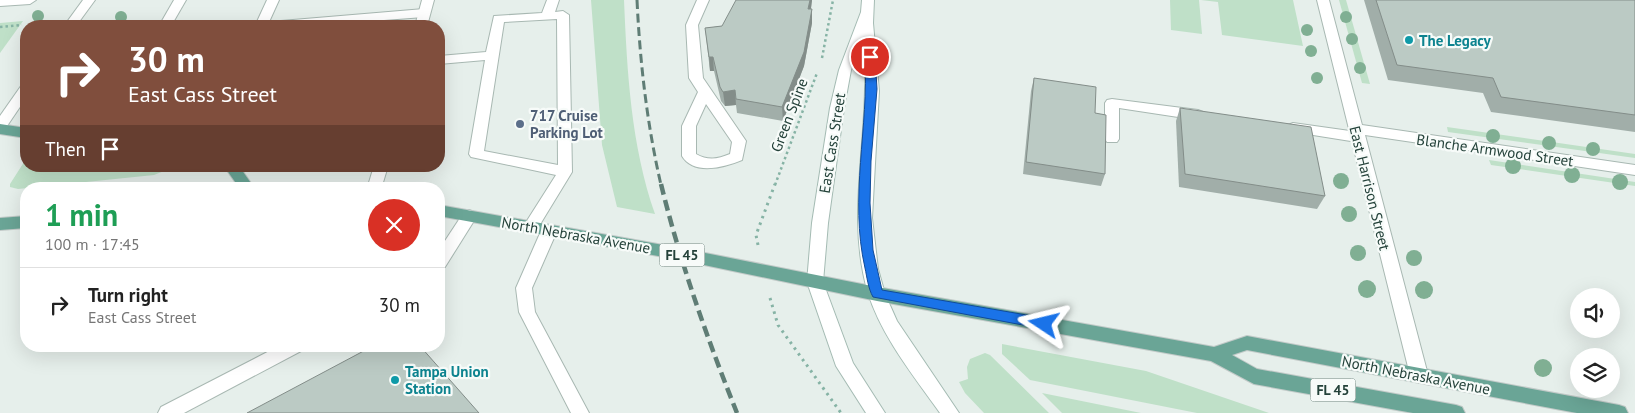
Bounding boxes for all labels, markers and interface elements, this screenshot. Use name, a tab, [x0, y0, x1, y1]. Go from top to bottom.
place label: The Legacy	[1419, 31, 1492, 50]
marker: The Legacy	[1403, 34, 1415, 46]
text: 30 m	[128, 36, 205, 82]
pin	[849, 36, 891, 78]
icon: right	[45, 40, 110, 105]
icon: arrive	[856, 43, 884, 71]
street label: Green Spine	[766, 75, 812, 155]
text: East Cass Street	[128, 80, 277, 108]
street label: East Cass Street	[815, 91, 849, 195]
place label: 717 Cruise Parking Lot	[530, 106, 604, 142]
marker: 717 Cruise Parking Lot	[514, 118, 526, 130]
street label: East Harrison Street	[1345, 124, 1395, 252]
street label: Blanche Armwood Street	[1415, 130, 1575, 170]
icon: arrive	[96, 135, 124, 163]
text: Then	[45, 137, 86, 161]
text: 1 min	[45, 195, 118, 234]
button: close	[368, 199, 420, 251]
street label: North Nebraska Avenue	[500, 213, 652, 257]
text: 100 m · 17:45	[45, 234, 140, 254]
road number: FL 45	[660, 244, 704, 266]
text: Turn right	[88, 283, 168, 307]
map controls	[1570, 288, 1620, 398]
button: sound	[1570, 288, 1620, 338]
icon: right	[45, 291, 73, 319]
text: 30 m	[379, 293, 420, 317]
position arrow	[1017, 297, 1069, 349]
text: East Cass Street	[88, 307, 196, 327]
button: layers	[1570, 348, 1620, 398]
street label: North Nebraska Avenue	[1340, 351, 1492, 399]
place label: Tampa Union Station	[405, 362, 489, 398]
marker: Tampa Union Station	[389, 374, 401, 386]
road number: FL 45	[1310, 378, 1356, 402]

